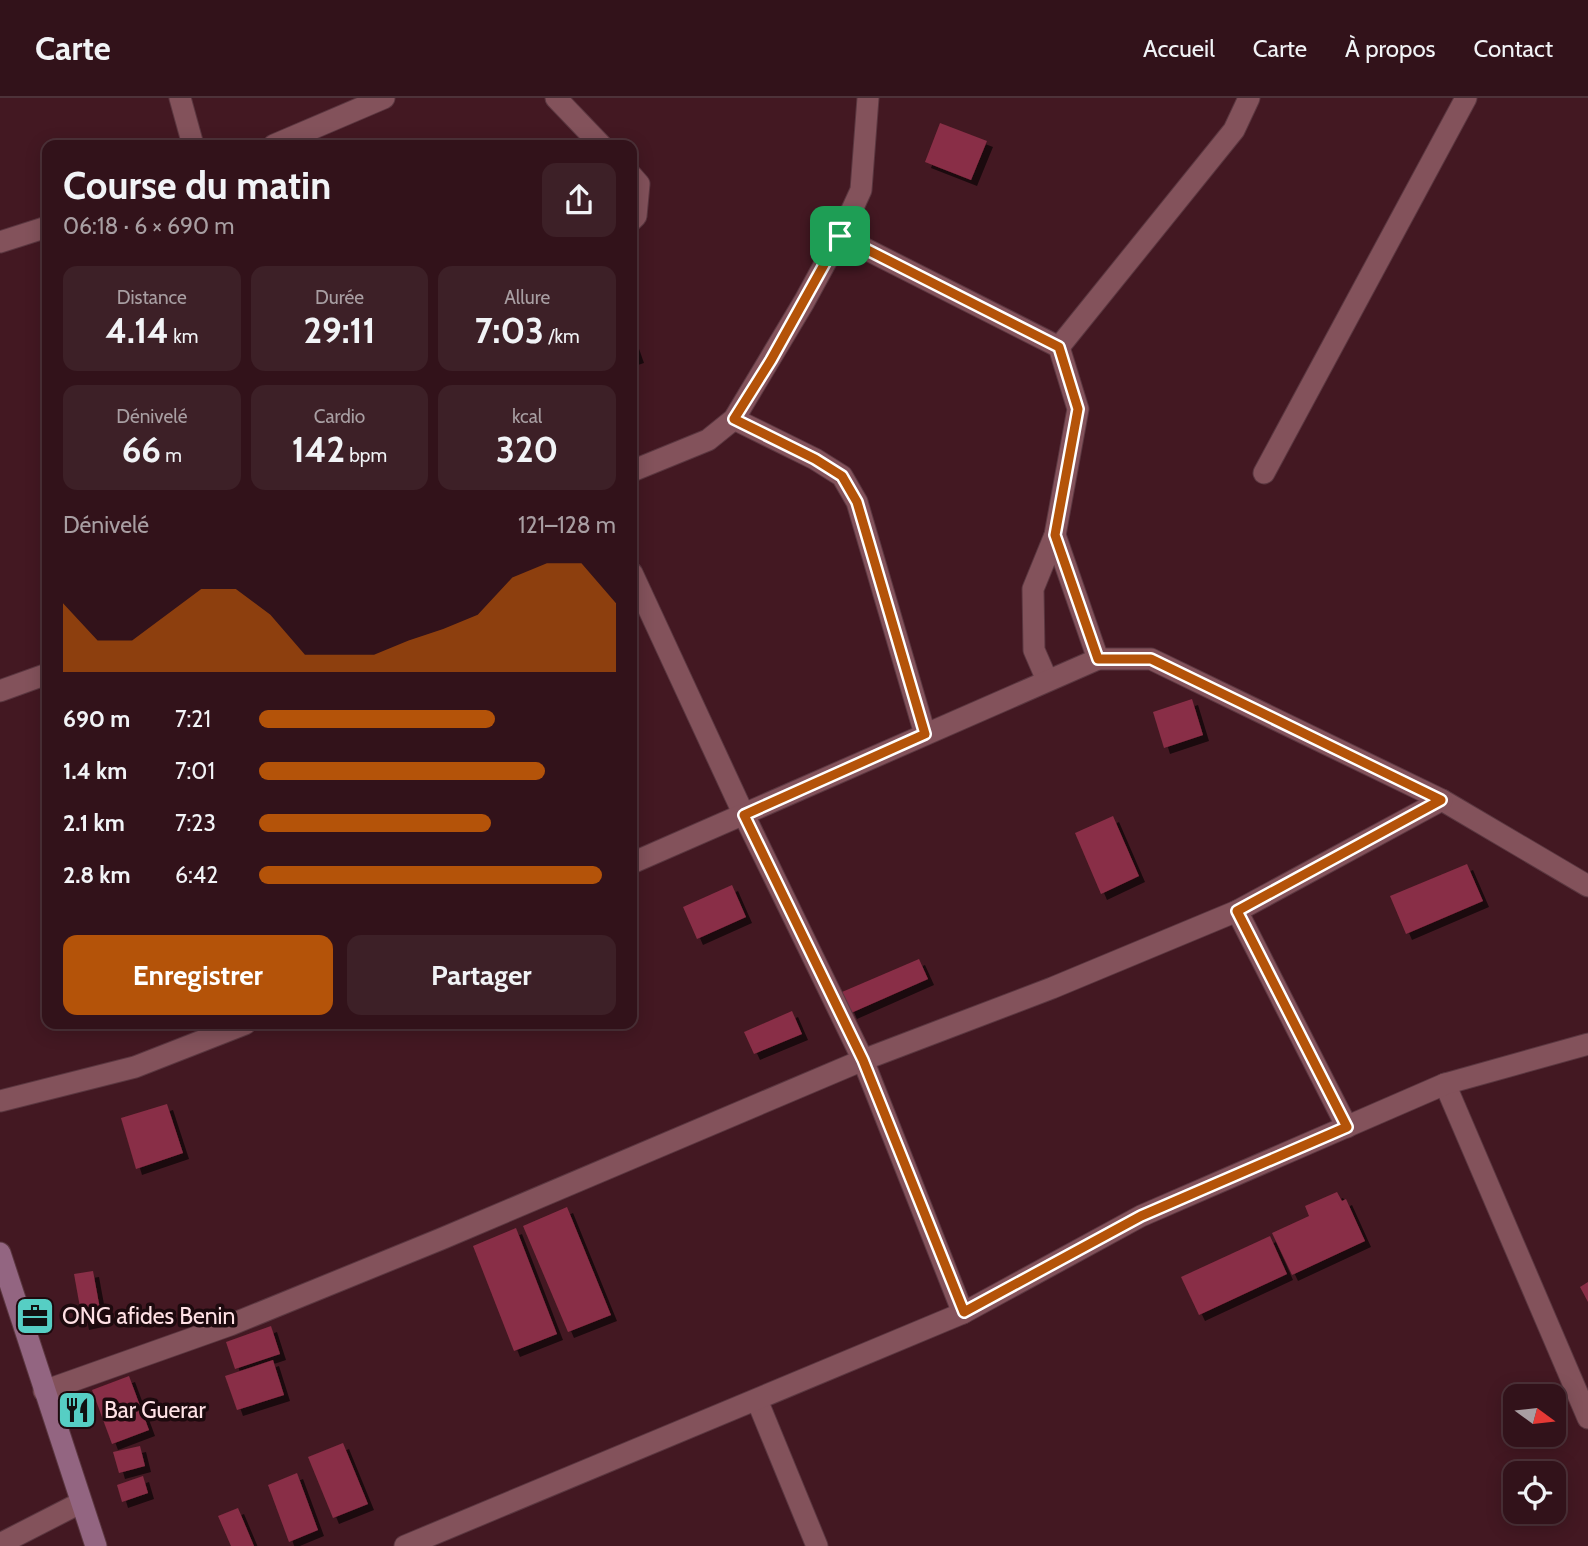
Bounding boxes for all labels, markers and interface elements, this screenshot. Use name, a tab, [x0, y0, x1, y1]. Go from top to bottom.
text: Carte	[35, 28, 111, 68]
text: Accueil	[1143, 34, 1215, 63]
text: Carte	[1253, 34, 1307, 63]
text: À propos	[1345, 34, 1436, 63]
text: Contact	[1474, 34, 1553, 63]
text: Course du matin	[63, 162, 331, 209]
button: share	[542, 163, 616, 237]
pin	[810, 206, 870, 266]
text: 06:18 · 6 × 690 m	[63, 212, 234, 240]
icon: arrive	[821, 217, 859, 255]
text: Distance	[117, 286, 187, 309]
text: Durée	[315, 286, 364, 309]
text: Allure	[504, 286, 550, 309]
text: 4.14	[105, 309, 169, 352]
text: 29:11	[304, 309, 375, 352]
text: 7:03	[475, 309, 544, 352]
text: km	[169, 325, 198, 348]
text: /km	[544, 325, 580, 348]
text: Dénivelé	[116, 405, 187, 428]
text: Cardio	[314, 405, 365, 428]
text: kcal	[512, 405, 542, 428]
text: 66	[122, 428, 161, 471]
text: 142	[292, 428, 345, 471]
text: 320	[496, 428, 558, 471]
text: m	[161, 444, 182, 467]
text: bpm	[345, 444, 387, 467]
text: Dénivelé	[63, 511, 149, 539]
text: 121–128 m	[518, 511, 616, 539]
text: 690 m	[63, 705, 130, 733]
text: 7:21	[175, 705, 211, 733]
text: 1.4 km	[63, 757, 127, 785]
text: 7:01	[175, 757, 215, 785]
text: 2.1 km	[63, 809, 125, 837]
text: 7:23	[175, 809, 216, 837]
text: 2.8 km	[63, 861, 130, 889]
text: 6:42	[175, 861, 218, 889]
button: Enregistrer	[63, 935, 333, 1015]
button: Partager	[347, 935, 616, 1015]
office icon: ONG afides Benin	[14, 1295, 56, 1337]
place label: ONG afides Benin	[62, 1302, 235, 1330]
north arrow	[1503, 1384, 1566, 1447]
map controls	[1503, 1384, 1566, 1524]
restaurant icon: Bar Guerar	[56, 1389, 98, 1431]
place label: Bar Guerar	[104, 1396, 206, 1424]
button: locate	[1503, 1461, 1566, 1524]

